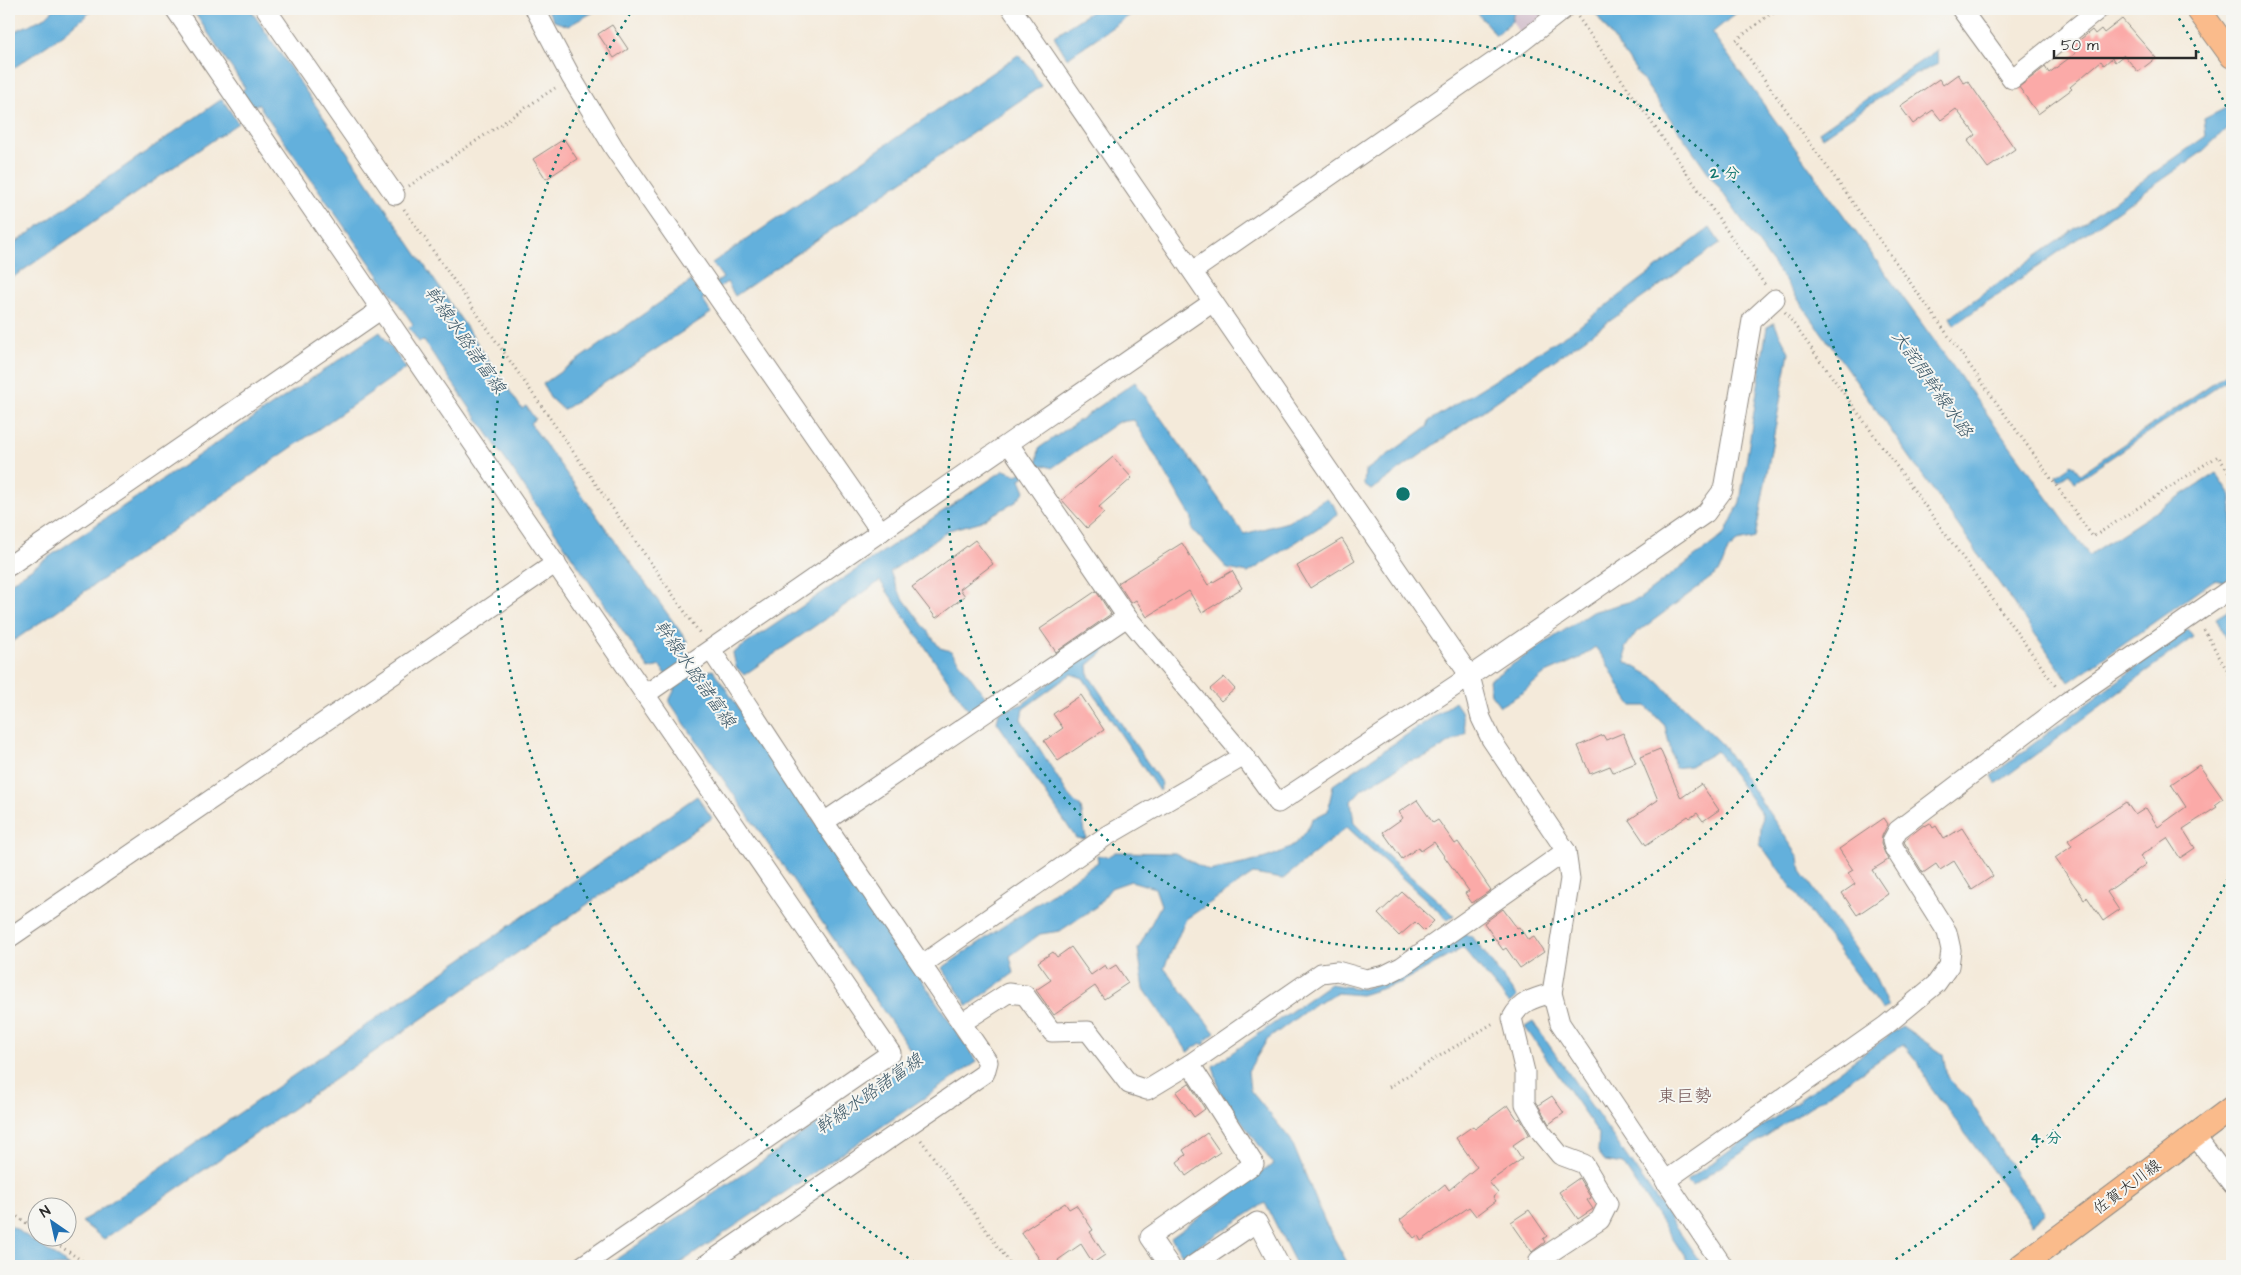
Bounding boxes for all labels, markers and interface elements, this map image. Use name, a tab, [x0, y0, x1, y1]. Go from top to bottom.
scale bar	[2054, 28, 2196, 60]
text: 50 m	[2061, 35, 2099, 56]
text: 2 分	[1709, 163, 1740, 184]
water label: 幹線水路諸富線	[419, 281, 512, 400]
water label: 大詫間幹線水路	[1886, 325, 1979, 444]
centre of rings	[1394, 485, 1412, 503]
water label: 幹線水路諸富線	[649, 615, 742, 734]
water label: 幹線水路諸富線	[810, 1047, 929, 1140]
district label: 東巨勢	[1658, 1084, 1712, 1109]
text: 4 分	[2030, 1128, 2062, 1149]
street label: 佐賀大川線	[2088, 1154, 2166, 1220]
north arrow	[28, 1198, 78, 1248]
text: N	[36, 1201, 55, 1223]

